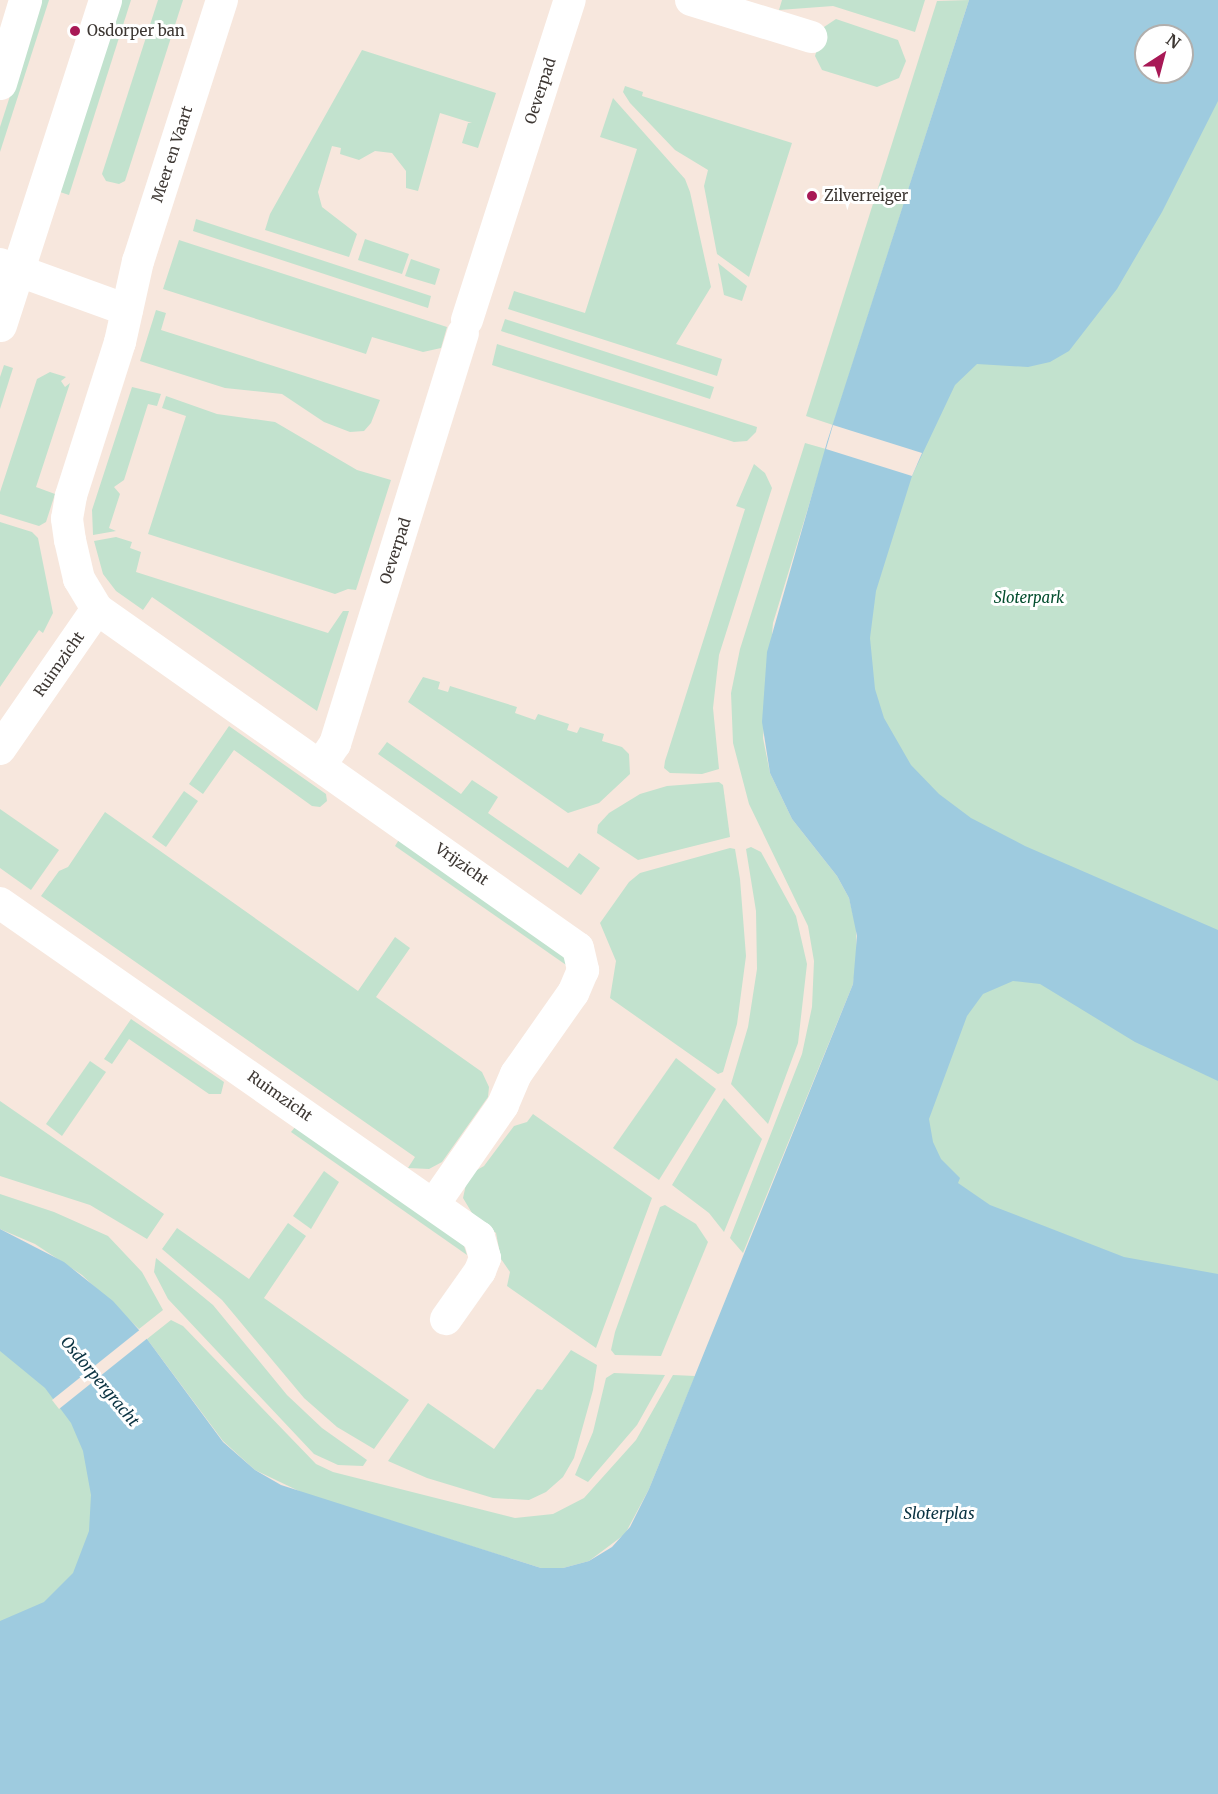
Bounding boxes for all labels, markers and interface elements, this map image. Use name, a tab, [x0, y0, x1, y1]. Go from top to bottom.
place label: Osdorper ban	[87, 22, 185, 40]
marker: Osdorper ban	[68, 24, 82, 38]
north arrow	[1134, 24, 1194, 84]
text: N	[1162, 29, 1184, 53]
street label: Oeverpad	[521, 56, 559, 126]
street label: Meer en Vaart	[148, 104, 196, 204]
place label: Zilverreiger	[824, 187, 908, 205]
marker: Zilverreiger	[805, 189, 819, 203]
street label: Oeverpad	[376, 516, 414, 586]
park label: Sloterpark	[994, 589, 1064, 607]
street label: Ruimzicht	[30, 628, 88, 700]
street label: Vrijzicht	[432, 839, 492, 889]
street label: Ruimzicht	[244, 1067, 316, 1125]
water label: Osdorpergracht	[57, 1332, 143, 1430]
water label: Sloterplas	[903, 1503, 975, 1523]

